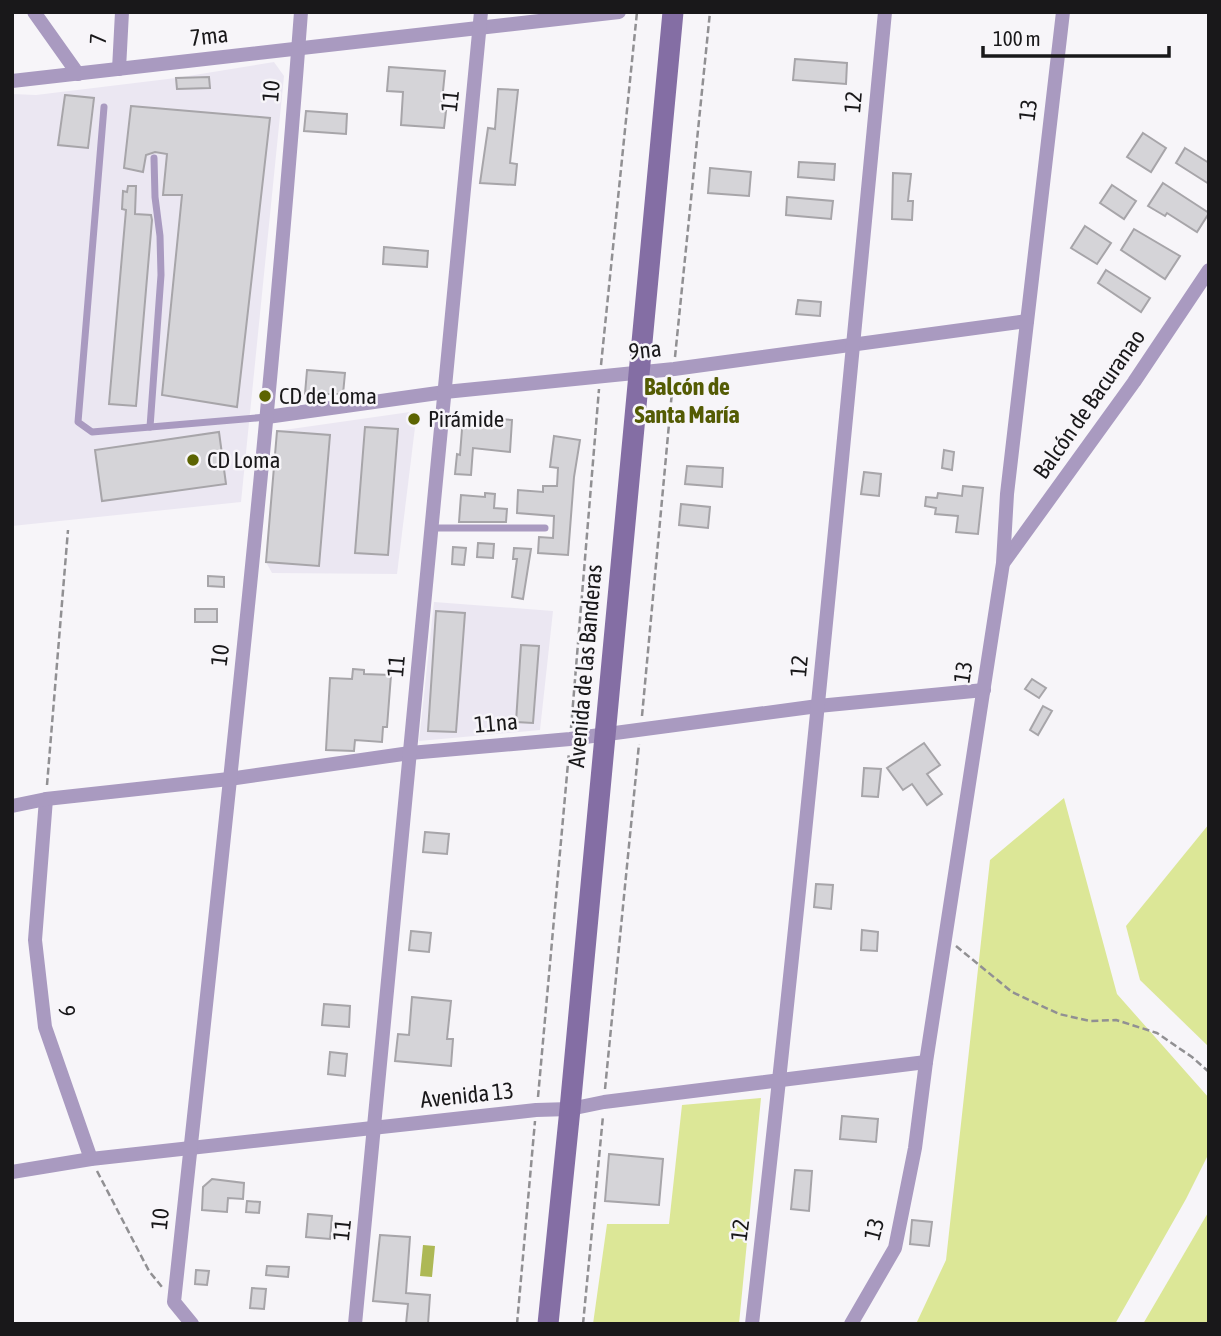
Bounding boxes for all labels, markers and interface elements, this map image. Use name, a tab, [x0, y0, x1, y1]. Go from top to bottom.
scale bar	[983, 14, 1168, 58]
street label: 7ma	[189, 21, 229, 51]
text: 100 m	[993, 26, 1041, 50]
street label: 7	[85, 33, 111, 45]
street label: 10	[257, 79, 285, 103]
street label: 11	[436, 89, 464, 113]
street label: 12	[839, 90, 867, 114]
street label: 13	[1014, 98, 1042, 122]
street label: Balcón de Bacuranao	[1028, 324, 1150, 484]
street label: 9na	[627, 335, 663, 365]
district label: Balcón de Santa María	[634, 373, 740, 428]
place label: CD de Loma	[279, 383, 377, 409]
marker: CD de Loma	[257, 388, 273, 404]
place label: Pirámide	[428, 406, 504, 432]
marker: Pirámide	[406, 411, 422, 427]
place label: CD Loma	[207, 447, 280, 473]
marker: CD Loma	[185, 452, 201, 468]
street label: Avenida de las Banderas	[563, 563, 607, 769]
street label: 10	[206, 643, 234, 667]
street label: 11	[382, 654, 410, 678]
street label: 12	[785, 654, 813, 678]
street label: 13	[948, 659, 978, 685]
street label: 11na	[473, 708, 519, 738]
street label: 9	[53, 1004, 81, 1018]
street label: Avenida 13	[419, 1077, 515, 1113]
street label: 10	[146, 1207, 174, 1231]
street label: 13	[859, 1215, 889, 1243]
street label: 11	[328, 1218, 356, 1242]
street label: 12	[726, 1218, 754, 1242]

